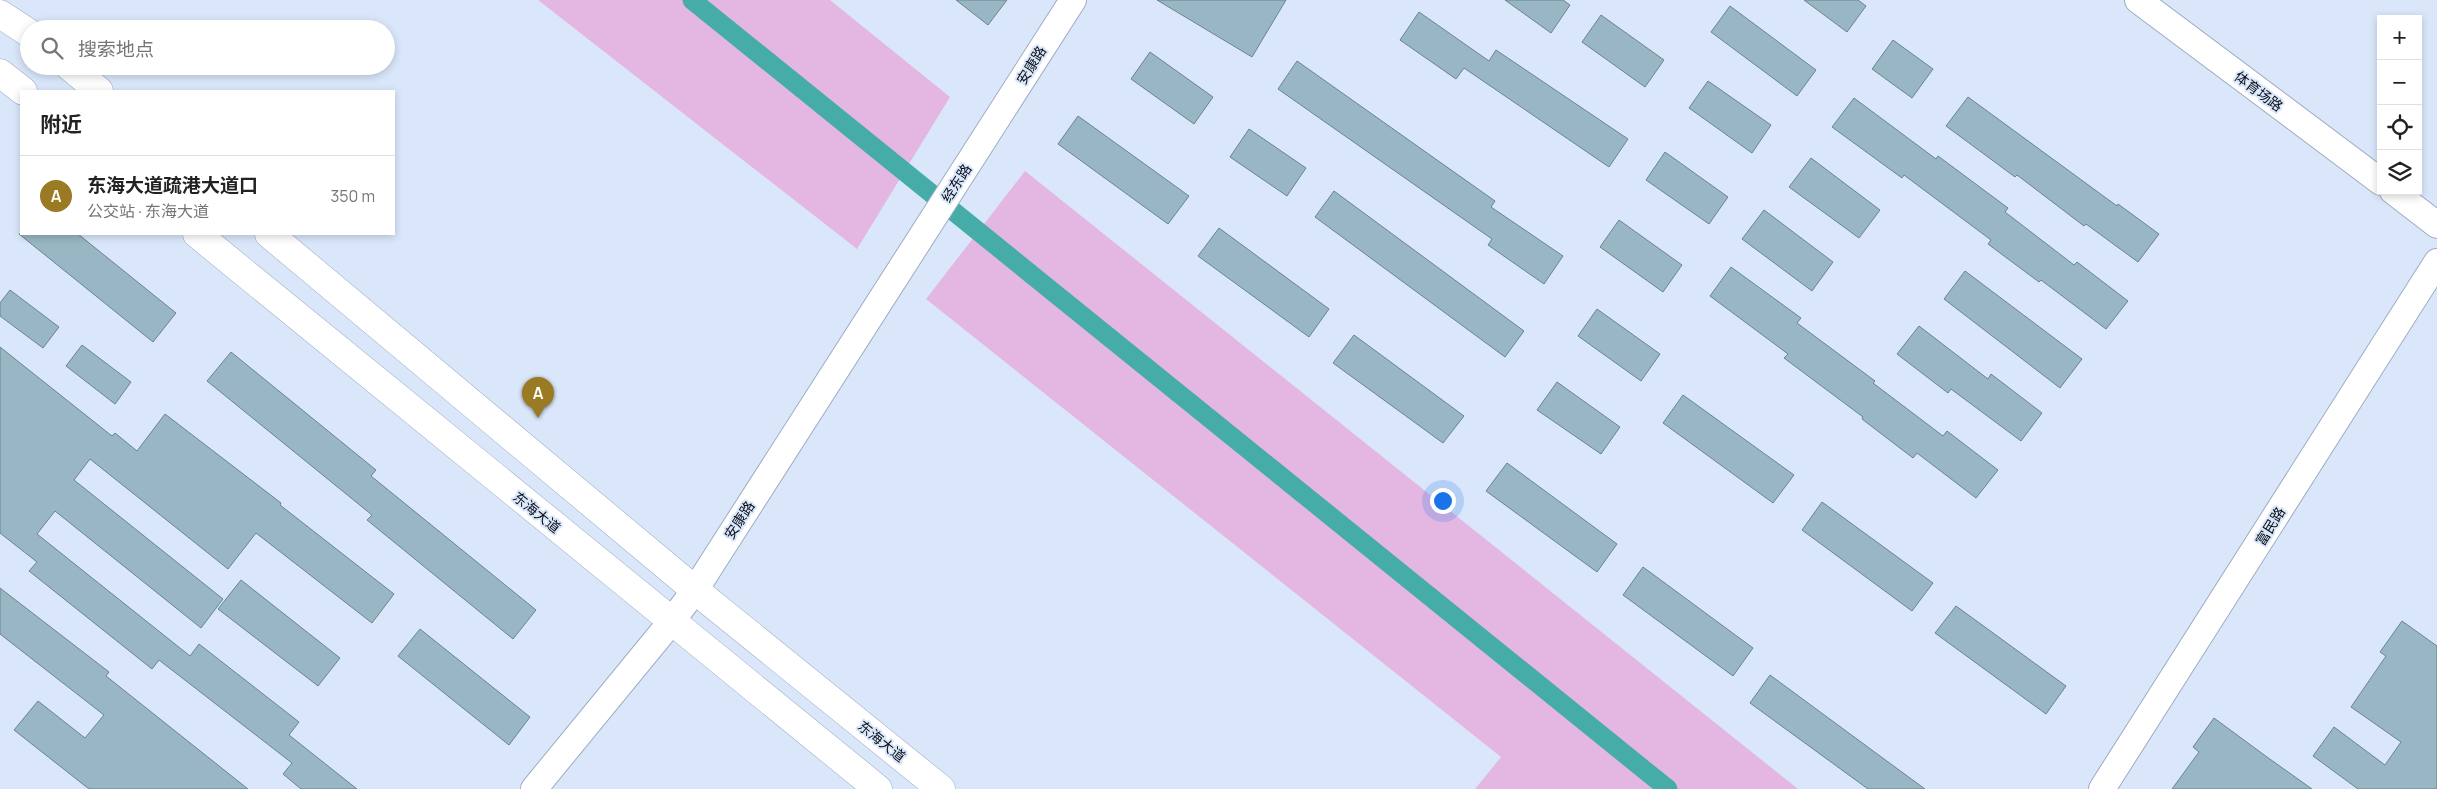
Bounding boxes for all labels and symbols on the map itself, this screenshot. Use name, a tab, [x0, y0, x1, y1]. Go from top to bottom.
street label: 安康路	[1012, 42, 1050, 88]
street label: 体育场路	[2231, 67, 2287, 115]
street label: 经东路	[937, 160, 975, 206]
pin: A	[522, 377, 554, 418]
street label: 东海大道	[509, 487, 565, 537]
your location	[1430, 488, 1456, 514]
street label: 安康路	[720, 497, 758, 543]
street label: 富民路	[2251, 503, 2289, 549]
street label: 东海大道	[854, 716, 910, 766]

